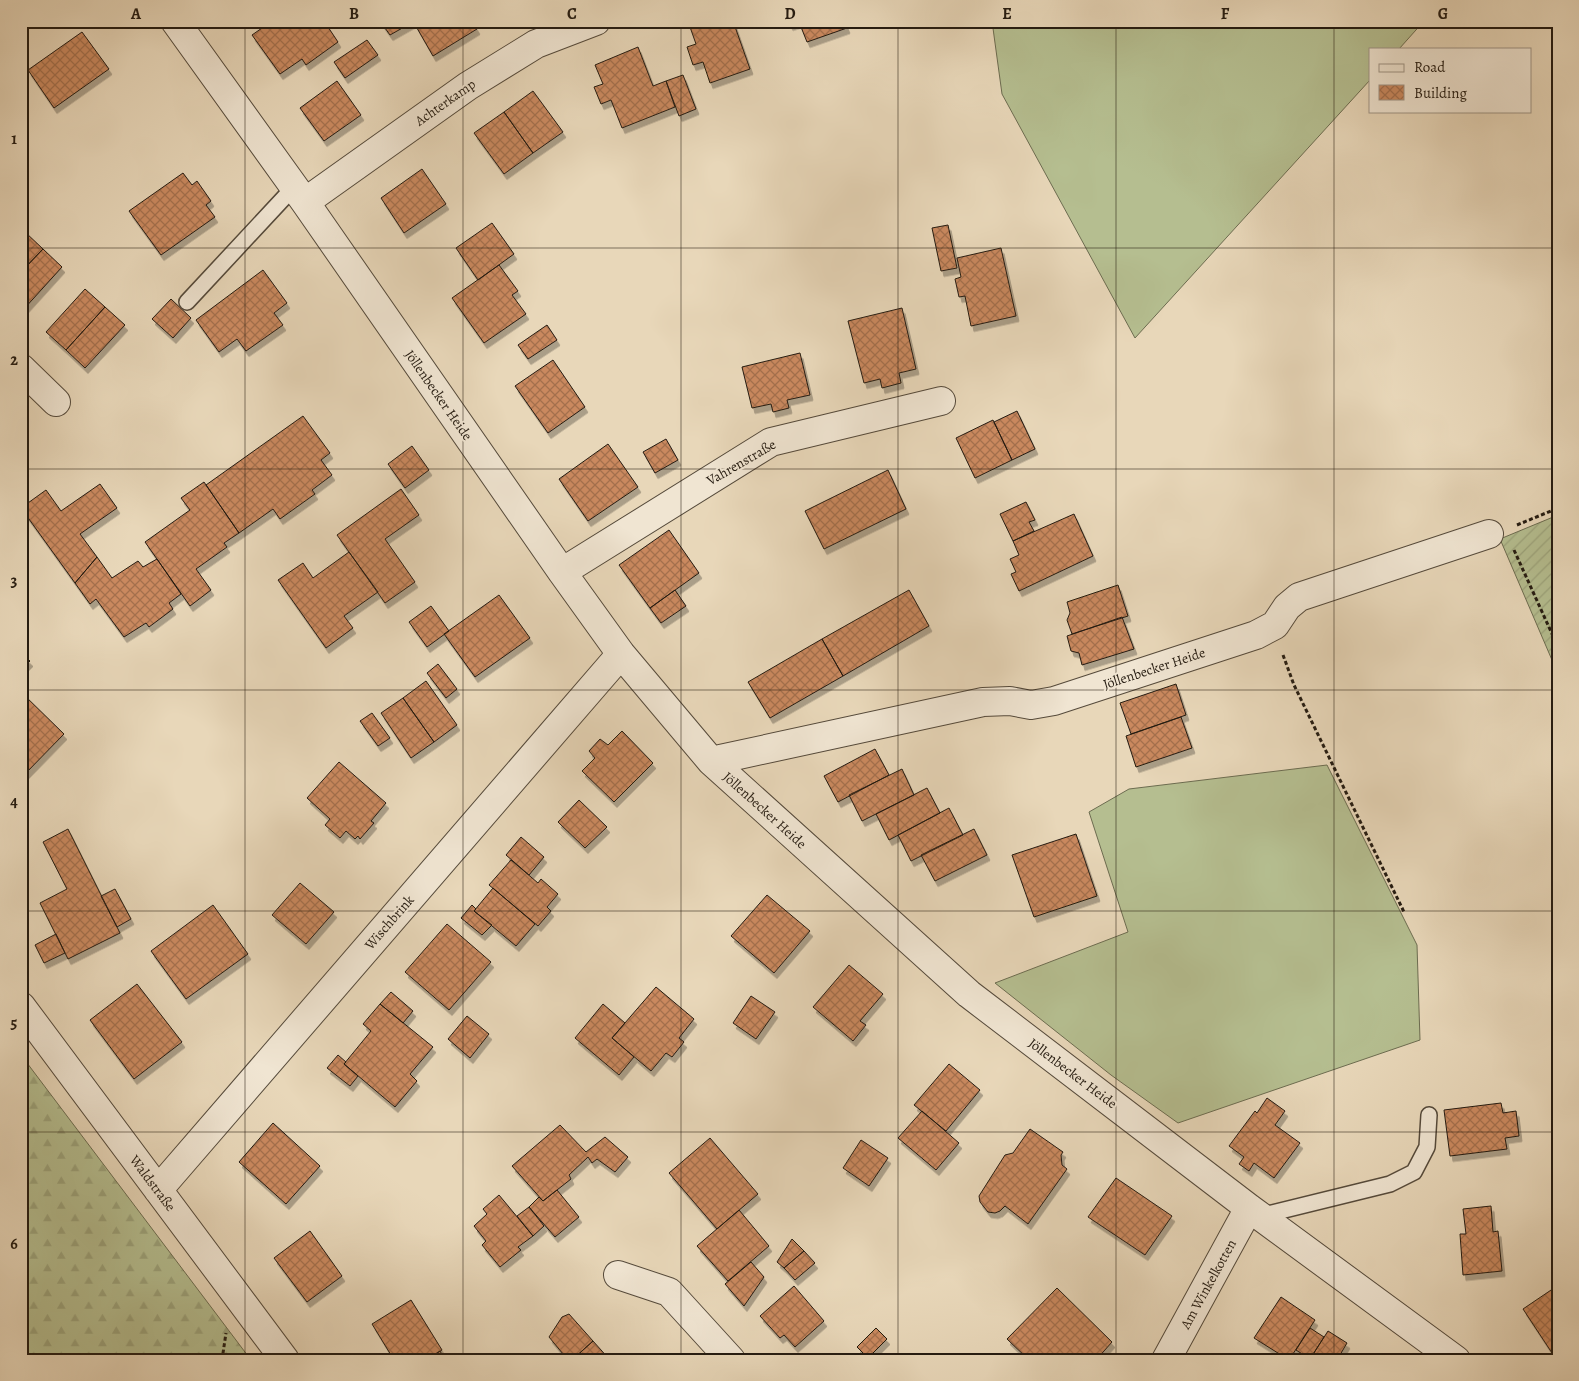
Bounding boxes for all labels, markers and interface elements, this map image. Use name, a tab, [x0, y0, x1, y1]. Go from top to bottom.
text: A	[130, 3, 142, 25]
text: B	[349, 3, 359, 25]
text: C	[567, 3, 577, 25]
text: D	[784, 3, 796, 25]
text: E	[1002, 3, 1012, 25]
text: F	[1221, 3, 1230, 25]
text: G	[1438, 3, 1448, 25]
legend	[1369, 48, 1532, 112]
text: Road	[1414, 57, 1446, 77]
street label: Achterkamp	[410, 75, 479, 131]
text: Building	[1414, 83, 1467, 103]
text: 1	[11, 128, 17, 150]
street label: Jöllenbecker Heide	[400, 346, 477, 444]
text: 2	[10, 349, 18, 371]
street label: Vahrenstraße	[702, 435, 779, 490]
text: 3	[11, 570, 18, 592]
street label: Jöllenbecker Heide	[1101, 643, 1208, 694]
street label: Jöllenbecker Heide	[719, 768, 811, 853]
text: 4	[10, 791, 18, 813]
street label: Wischbrink	[360, 891, 418, 954]
text: 5	[11, 1012, 18, 1034]
street label: Jöllenbecker Heide	[1024, 1034, 1121, 1113]
street label: Waldstraße	[125, 1150, 180, 1215]
text: 6	[10, 1233, 18, 1255]
street label: Am Winkelkotten	[1175, 1236, 1241, 1333]

